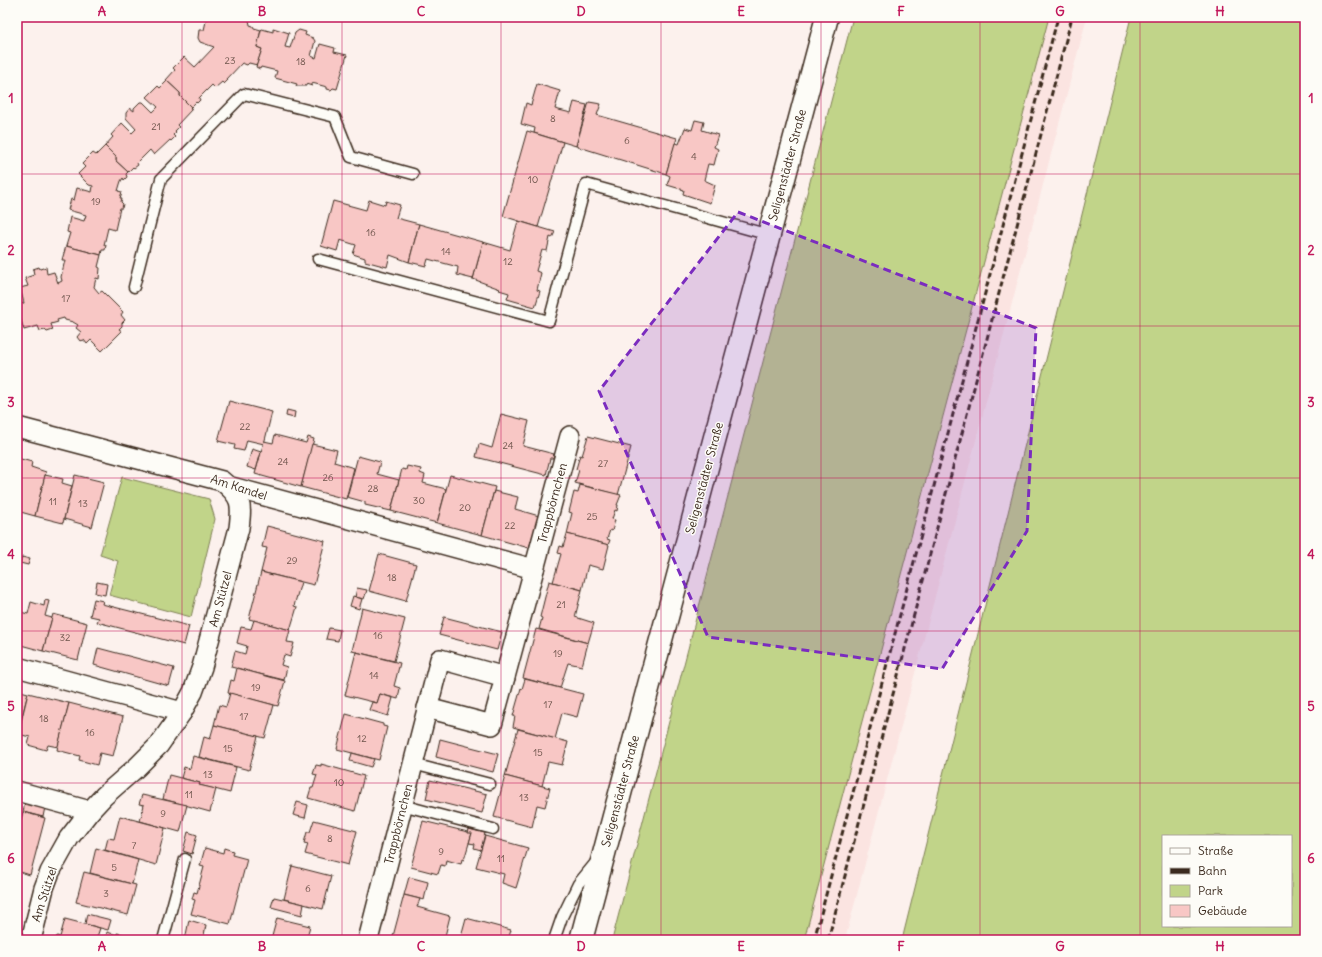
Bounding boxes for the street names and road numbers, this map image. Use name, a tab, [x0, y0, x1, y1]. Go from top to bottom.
street label: Seligenstädter Straße	[765, 107, 809, 223]
street label: Seligenstädter Straße	[682, 420, 726, 536]
street label: Trappbörnchen	[534, 461, 570, 545]
street label: Am Kandel	[209, 471, 269, 503]
street label: Am Stützel	[205, 569, 235, 629]
street label: Seligenstädter Straße	[598, 733, 642, 849]
street label: Trappbörnchen	[381, 782, 415, 866]
street label: Am Stützel	[28, 864, 60, 924]

